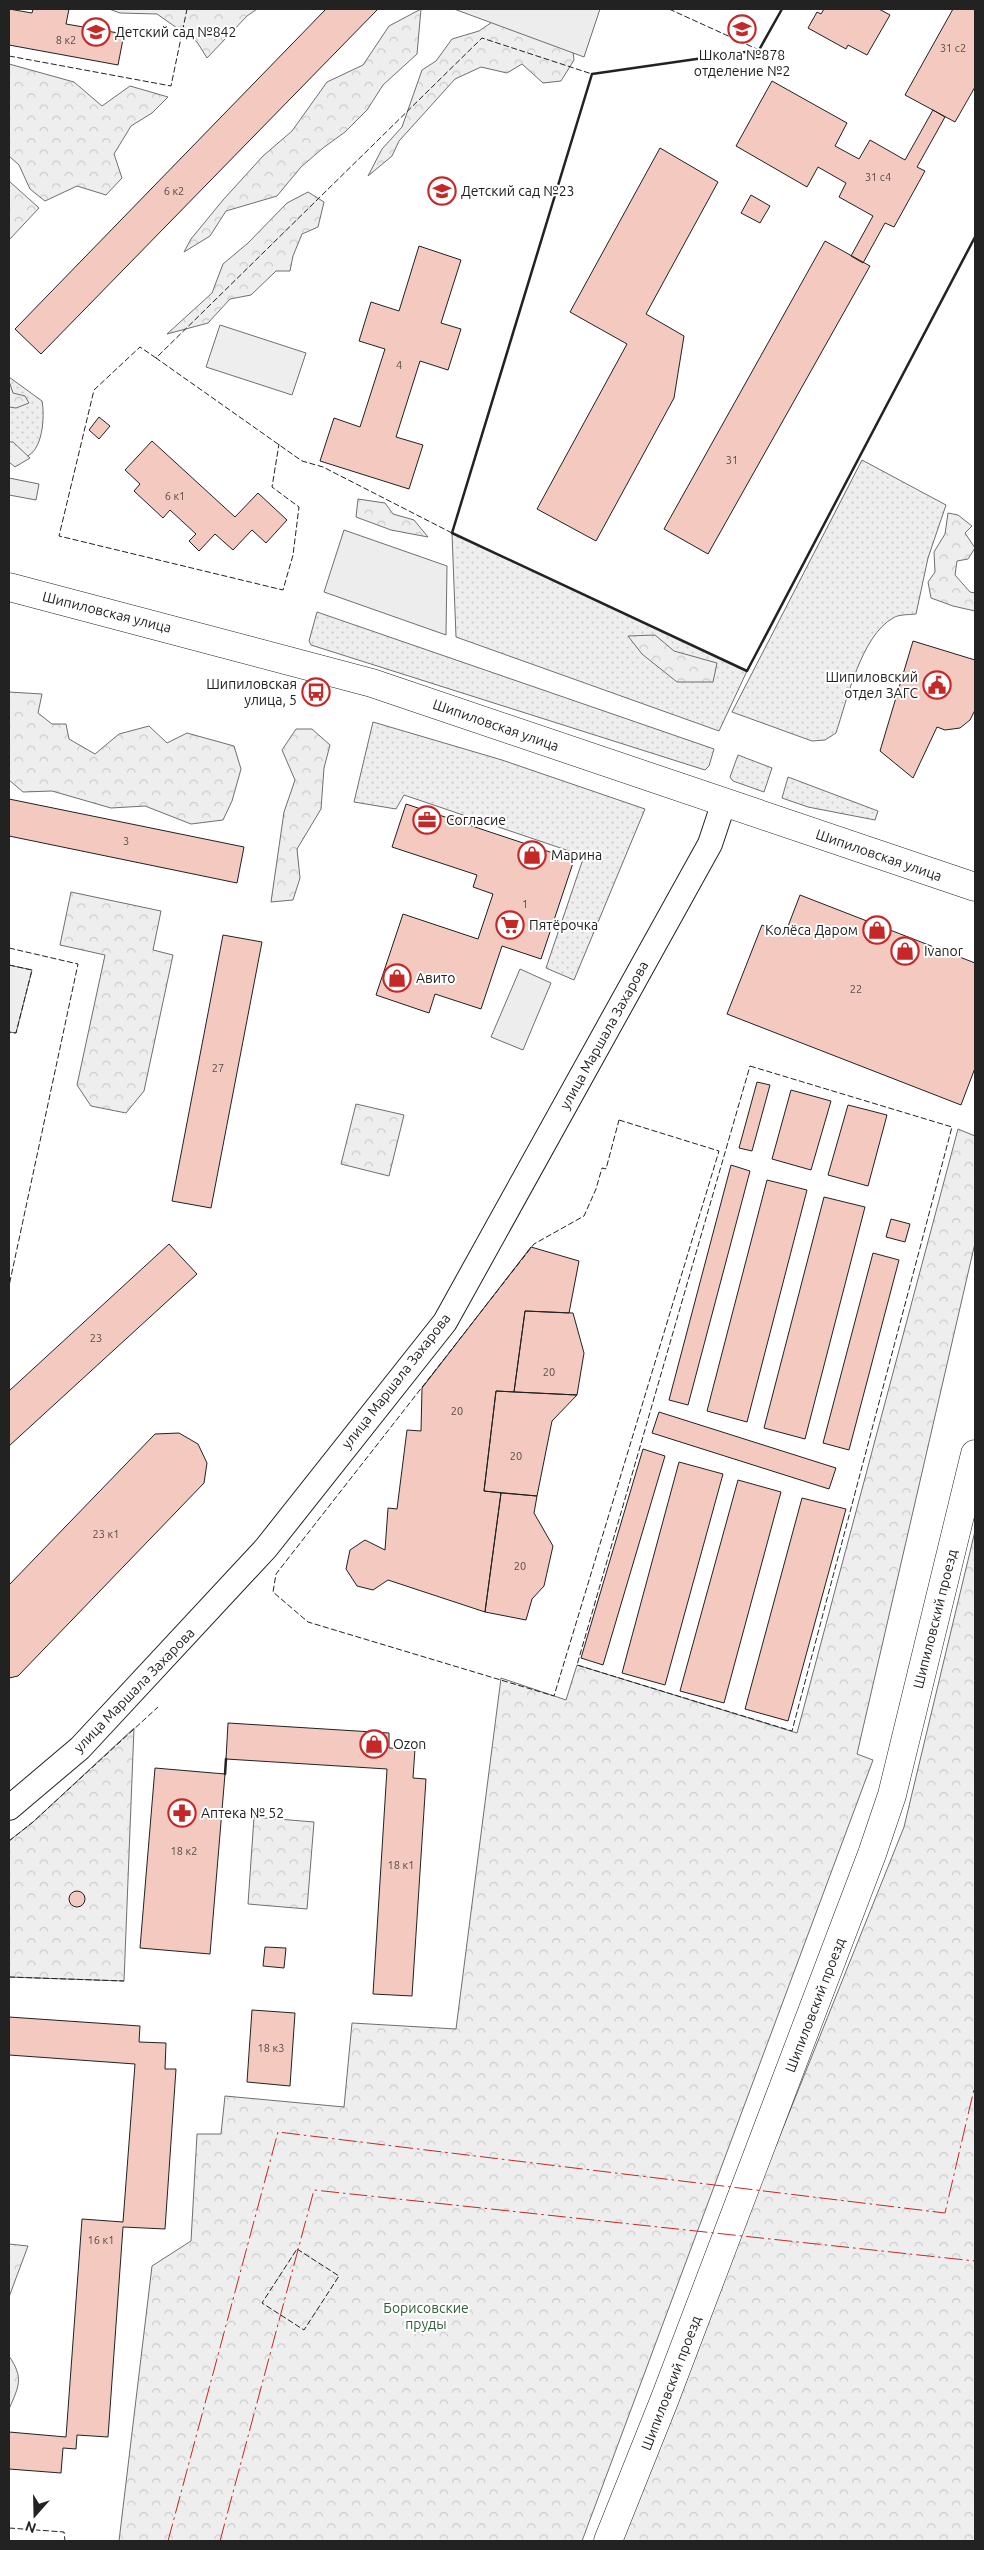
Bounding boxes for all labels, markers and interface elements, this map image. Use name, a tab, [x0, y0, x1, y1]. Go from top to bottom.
school or university icon: Школа №878 отделение №2	[727, 14, 757, 44]
school or university icon: Детский сад №842	[81, 17, 111, 47]
place label: Детский сад №842	[115, 24, 236, 40]
house number: 8 к2	[56, 34, 76, 46]
house number: 31 с2	[940, 42, 966, 54]
place label: Школа №878 отделение №2	[694, 47, 790, 79]
house number: 31 с4	[865, 171, 891, 183]
school or university icon: Детский сад №23	[427, 176, 457, 206]
place label: Детский сад №23	[461, 183, 575, 199]
house number: 6 к2	[164, 185, 184, 197]
house number: 4	[396, 359, 402, 371]
house number: 31	[726, 454, 738, 466]
house number: 6 к1	[165, 490, 185, 502]
street label: Шипиловская улица	[41, 588, 173, 636]
place label: Шипиловский отдел ЗАГС	[825, 669, 918, 701]
public building icon: Шипиловский отдел ЗАГС	[922, 670, 952, 700]
place label: Шипиловская улица, 5	[206, 676, 297, 708]
bus stop icon: Шипиловская улица, 5	[301, 677, 331, 707]
street label: Шипиловская улица	[431, 696, 561, 754]
office icon: Согласие	[412, 805, 442, 835]
place label: Согласие	[446, 812, 506, 828]
street label: Шипиловская улица	[814, 826, 944, 884]
house number: 3	[123, 835, 129, 847]
shop icon: Марина	[517, 840, 547, 870]
place label: Марина	[551, 847, 602, 863]
house number: 1	[522, 898, 528, 910]
supermarket icon: Пятёрочка	[495, 910, 525, 940]
shop icon: Колёса Даром	[862, 915, 892, 945]
place label: Пятёрочка	[529, 917, 598, 933]
place label: Колёса Даром	[765, 922, 858, 938]
shop icon: Ivanor	[890, 936, 920, 966]
place label: Ivanor	[924, 943, 964, 959]
street label: улица Маршала Захарова	[557, 958, 651, 1112]
shop icon: Авито	[382, 963, 412, 993]
place label: Авито	[416, 970, 456, 986]
house number: 22	[850, 983, 862, 995]
house number: 27	[212, 1062, 224, 1074]
street label: улица Маршала Захарова	[338, 1310, 454, 1452]
house number: 23	[90, 1332, 102, 1344]
house number: 20	[543, 1366, 555, 1378]
house number: 20	[451, 1405, 463, 1417]
house number: 20	[510, 1450, 522, 1462]
house number: 23 к1	[93, 1528, 119, 1540]
street label: Шипиловский проезд	[910, 1548, 960, 1690]
house number: 20	[514, 1560, 526, 1572]
street label: улица Маршала Захарова	[70, 1624, 198, 1756]
shop icon: Ozon	[359, 1729, 389, 1759]
place label: Ozon	[393, 1736, 426, 1752]
pharmacy icon: Аптека № 52	[167, 1798, 197, 1828]
place label: Аптека № 52	[201, 1805, 284, 1821]
house number: 18 к2	[171, 1845, 197, 1857]
house number: 18 к1	[388, 1859, 414, 1871]
street label: Шипиловский проезд	[782, 1935, 848, 2075]
house number: 18 к3	[258, 2042, 284, 2054]
house number: 16 к1	[88, 2234, 114, 2246]
park label: Борисовские пруды	[383, 2300, 469, 2332]
street label: Шипиловский проезд	[638, 2313, 704, 2453]
north arrow	[10, 2490, 60, 2540]
text: N	[23, 2518, 38, 2537]

